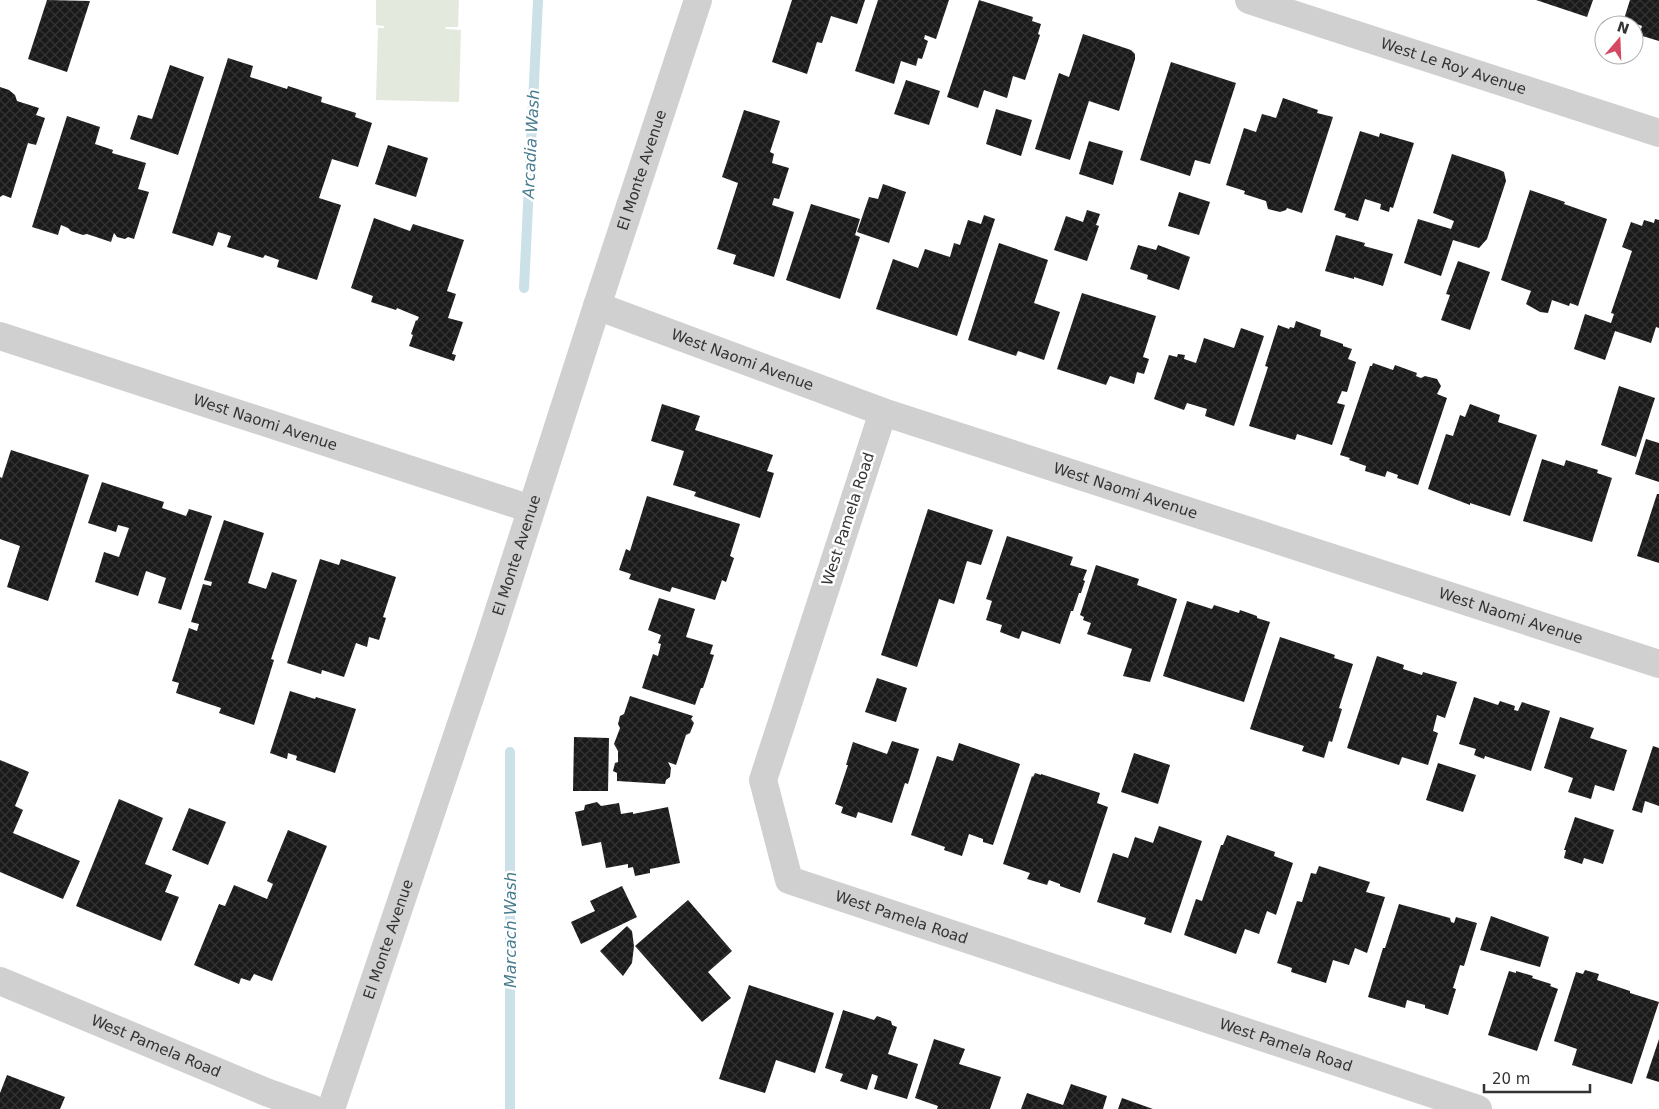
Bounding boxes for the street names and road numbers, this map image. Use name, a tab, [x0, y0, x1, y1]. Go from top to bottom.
street label: West Le Roy Avenue	[1378, 34, 1529, 98]
street label: El Monte Avenue	[614, 108, 670, 233]
street label: West Naomi Avenue	[669, 325, 816, 394]
street label: West Naomi Avenue	[191, 391, 340, 454]
street label: West Pamela Road	[818, 450, 878, 588]
street label: West Naomi Avenue	[1051, 459, 1200, 523]
street label: El Monte Avenue	[489, 493, 544, 618]
street label: West Naomi Avenue	[1436, 584, 1585, 648]
street label: El Monte Avenue	[360, 877, 417, 1002]
street label: West Pamela Road	[833, 887, 970, 948]
street label: West Pamela Road	[88, 1011, 224, 1081]
street label: West Pamela Road	[1217, 1015, 1355, 1076]

